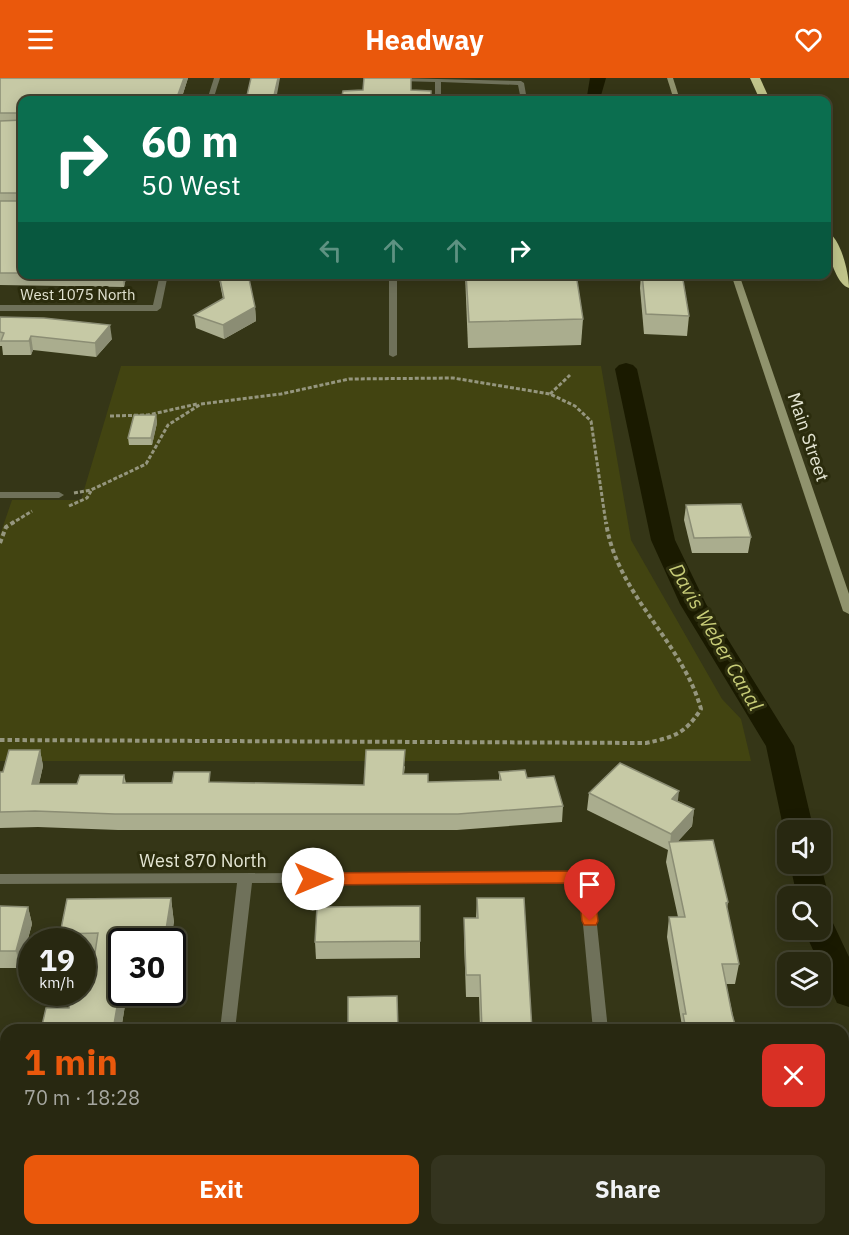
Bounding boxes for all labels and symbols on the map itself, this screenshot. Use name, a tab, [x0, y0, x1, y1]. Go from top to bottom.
street label: West 1075 North	[20, 285, 136, 304]
street label: Main Street	[783, 389, 834, 484]
water label: Davis Weber Canal	[663, 558, 770, 716]
position arrow	[281, 847, 345, 911]
street label: West 870 North	[139, 849, 267, 872]
pin	[564, 859, 615, 921]
speed limit sign: 30	[108, 928, 186, 1006]

